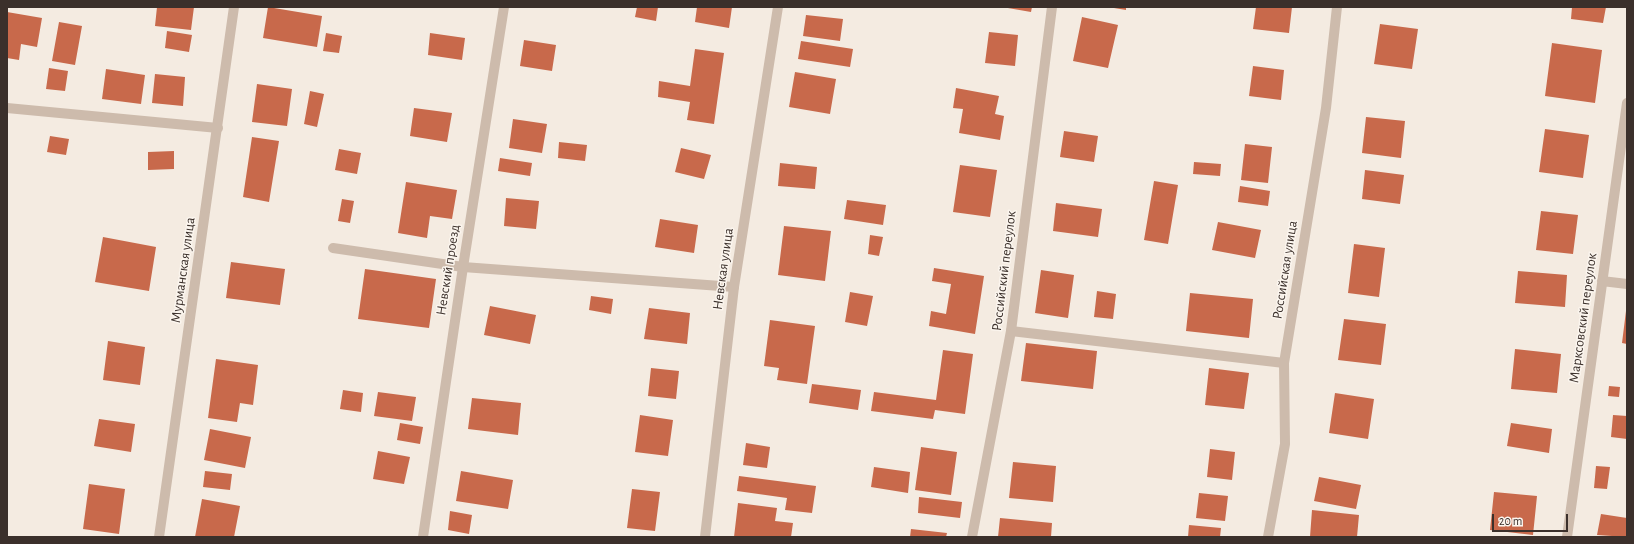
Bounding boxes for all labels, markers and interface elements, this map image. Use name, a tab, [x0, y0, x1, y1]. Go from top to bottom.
street label: Российский переулок	[988, 210, 1020, 332]
street label: Мурманская улица	[167, 216, 199, 324]
street label: Российская улица	[1269, 219, 1301, 321]
street label: Невский проезд	[433, 223, 463, 317]
street label: Невская улица	[709, 227, 737, 311]
street label: Марксовский переулок	[1566, 252, 1600, 384]
scale bar	[1494, 506, 1570, 532]
text: 20 m	[1499, 515, 1522, 527]

